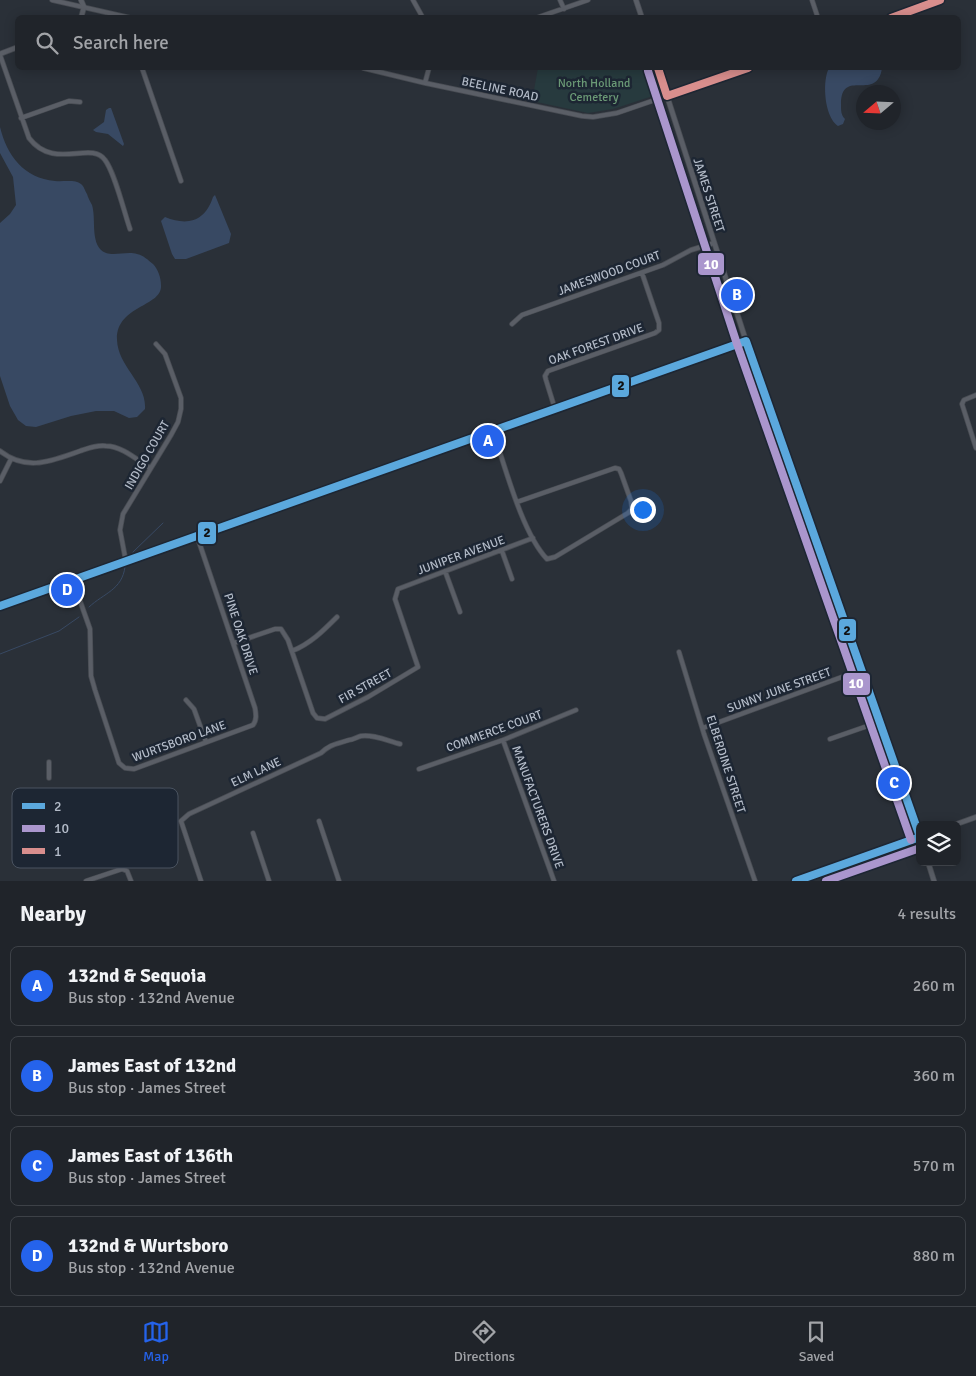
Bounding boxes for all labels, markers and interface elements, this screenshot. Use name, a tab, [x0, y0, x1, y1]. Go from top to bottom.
search box	[15, 15, 961, 70]
icon: search	[33, 29, 61, 57]
text: Search here	[73, 31, 169, 55]
street label: BEELINE ROAD	[460, 74, 540, 105]
park label: North Holland Cemetery	[558, 76, 630, 105]
north arrow	[856, 85, 901, 130]
street label: JAMES STREET	[689, 156, 728, 234]
street label: JAMESWOOD COURT	[556, 248, 662, 299]
line badge: 10	[697, 252, 725, 276]
text: 10	[703, 256, 719, 273]
pin: B	[721, 276, 753, 314]
street label: OAK FOREST DRIVE	[547, 320, 646, 369]
line badge: 2	[611, 374, 630, 398]
text: 2	[617, 377, 625, 394]
street label: INDIGO COURT	[122, 418, 173, 492]
pin: A	[472, 422, 504, 460]
your location	[630, 497, 656, 523]
line badge: 2	[197, 521, 217, 545]
text: 2	[203, 524, 211, 541]
street label: JUNIPER AVENUE	[415, 533, 507, 578]
pin: D	[51, 571, 83, 609]
street label: PINE OAK DRIVE	[220, 591, 261, 677]
line badge: 2	[838, 618, 857, 642]
text: 2	[843, 622, 851, 639]
street label: SUNNY JUNE STREET	[725, 665, 833, 716]
street label: FIR STREET	[336, 666, 395, 707]
line badge: 10	[842, 672, 871, 696]
text: 10	[848, 675, 864, 692]
street label: COMMERCE COURT	[444, 707, 544, 756]
street label: ELBERDINE STREET	[703, 713, 748, 815]
street label: WURTSBORO LANE	[130, 717, 228, 765]
street label: MANUFACTURERS DRIVE	[508, 744, 567, 871]
street label: ELM LANE	[229, 754, 284, 791]
pin: C	[878, 764, 910, 802]
legend	[12, 788, 178, 868]
text: 2	[54, 798, 62, 815]
text: 10	[54, 820, 69, 837]
map controls	[916, 821, 961, 866]
button: layers	[916, 821, 961, 866]
text: 1	[54, 843, 62, 860]
text: Nearby	[20, 901, 86, 927]
text: 4 results	[897, 904, 956, 924]
text: 132nd & Sequoia	[68, 964, 206, 988]
text: A	[32, 976, 42, 996]
text: 260 m	[913, 976, 955, 996]
text: Bus stop · 132nd Avenue	[68, 988, 235, 1008]
text: James East of 132nd	[68, 1054, 236, 1078]
text: B	[32, 1066, 42, 1086]
text: 360 m	[913, 1066, 955, 1086]
text: Bus stop · James Street	[68, 1078, 226, 1098]
text: James East of 136th	[68, 1144, 233, 1168]
text: C	[32, 1156, 42, 1176]
text: 570 m	[913, 1156, 955, 1176]
text: Bus stop · James Street	[68, 1168, 226, 1188]
text: 132nd & Wurtsboro	[68, 1234, 228, 1258]
text: D	[32, 1246, 42, 1266]
text: 880 m	[913, 1246, 955, 1266]
text: Bus stop · 132nd Avenue	[68, 1258, 235, 1278]
tab: Map	[142, 1318, 170, 1365]
tab: Directions	[454, 1318, 515, 1365]
tab: Saved	[799, 1318, 834, 1365]

